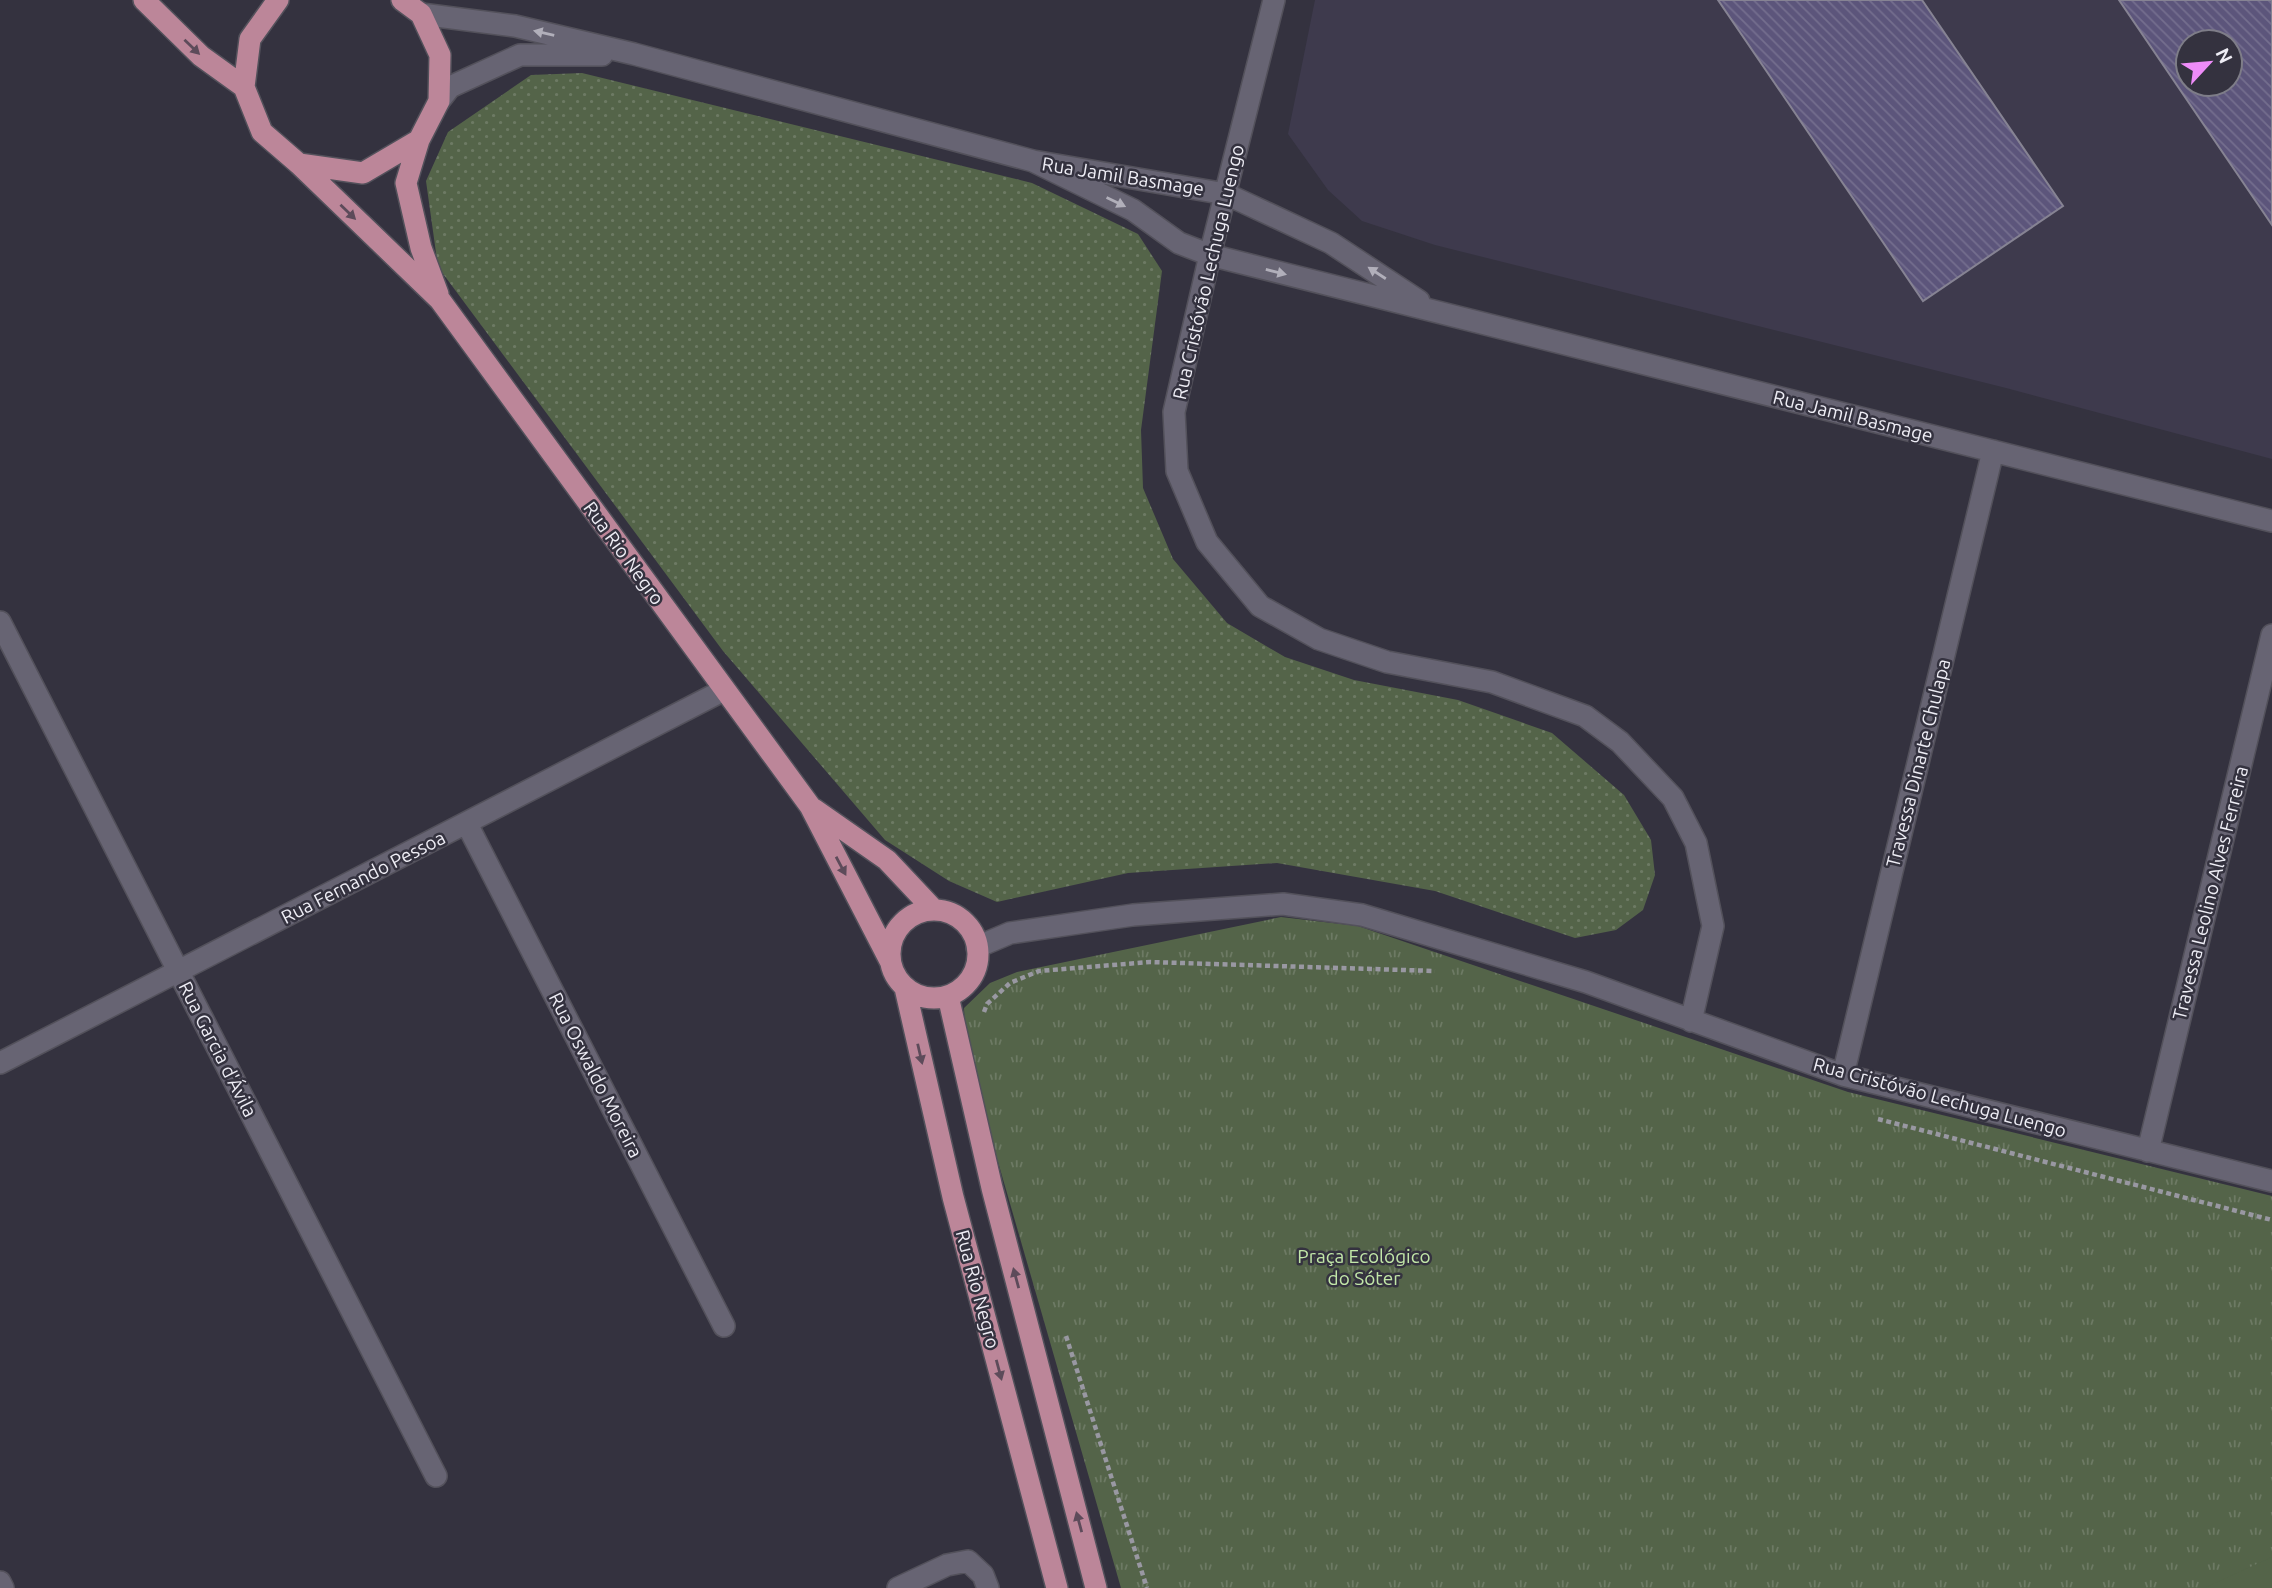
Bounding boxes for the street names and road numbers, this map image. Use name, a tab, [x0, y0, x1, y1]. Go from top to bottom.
street label: Rua Cristóvão Lechuga Luengo	[1168, 142, 1248, 402]
street label: Rua Jamil Basmage	[1040, 152, 1206, 200]
street label: Rua Jamil Basmage	[1771, 385, 1935, 447]
street label: Rua Rio Negro	[579, 497, 669, 609]
street label: Travessa Dinarte Chulapa	[1881, 656, 1955, 870]
street label: Travessa Leolino Alves Ferreira	[2168, 764, 2252, 1022]
street label: Rua Fernando Pessoa	[277, 826, 449, 928]
street label: Rua Garcia d'Ávila	[174, 978, 262, 1120]
street label: Rua Oswaldo Moreira	[545, 989, 647, 1161]
street label: Rua Cristóvão Lechuga Luengo	[1811, 1053, 2069, 1141]
street label: Rua Rio Negro	[952, 1227, 1004, 1351]

